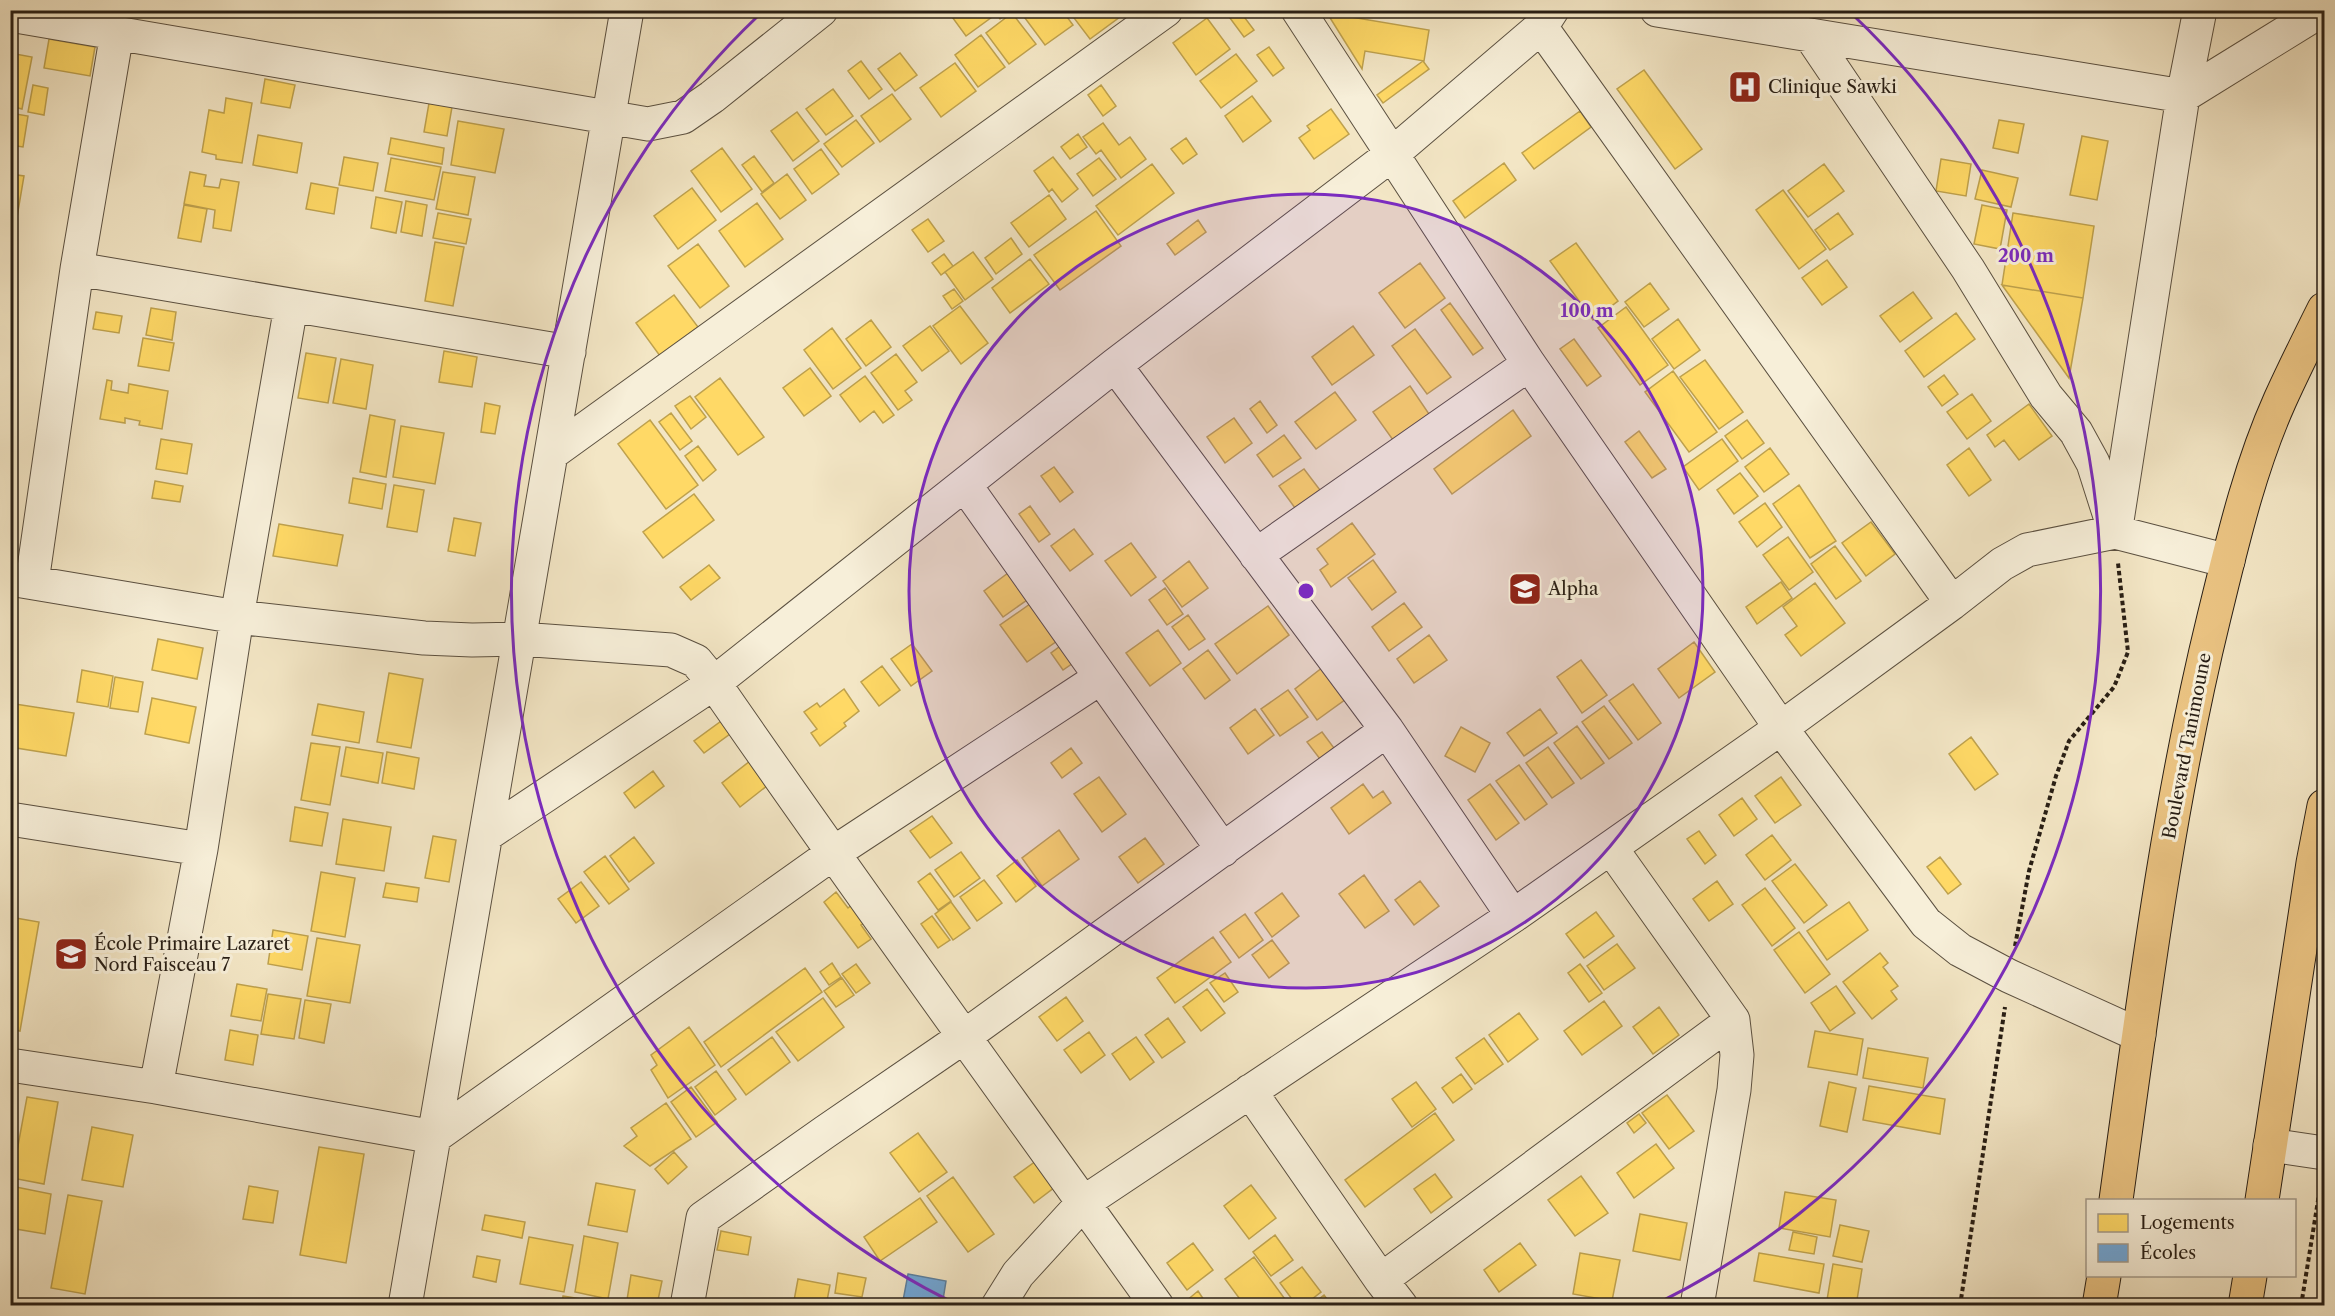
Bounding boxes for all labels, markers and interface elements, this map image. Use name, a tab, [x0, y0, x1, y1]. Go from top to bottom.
hospital icon: Clinique Sawki	[1727, 69, 1763, 105]
place label: Clinique Sawki	[1768, 76, 1897, 98]
text: 200 m	[1998, 245, 2054, 267]
text: 100 m	[1560, 300, 1614, 322]
school or university icon: Alpha	[1507, 571, 1543, 607]
place label: Alpha	[1547, 578, 1599, 600]
centre of rings	[1296, 581, 1316, 601]
street label: Boulevard Tanimoune	[2158, 651, 2216, 841]
place label: École Primaire Lazaret Nord Faisceau 7	[94, 932, 291, 976]
school or university icon: École Primaire Lazaret Nord Faisceau 7	[53, 936, 89, 972]
legend	[2086, 1199, 2296, 1277]
text: Logements	[2140, 1212, 2235, 1234]
text: Écoles	[2140, 1241, 2196, 1264]

